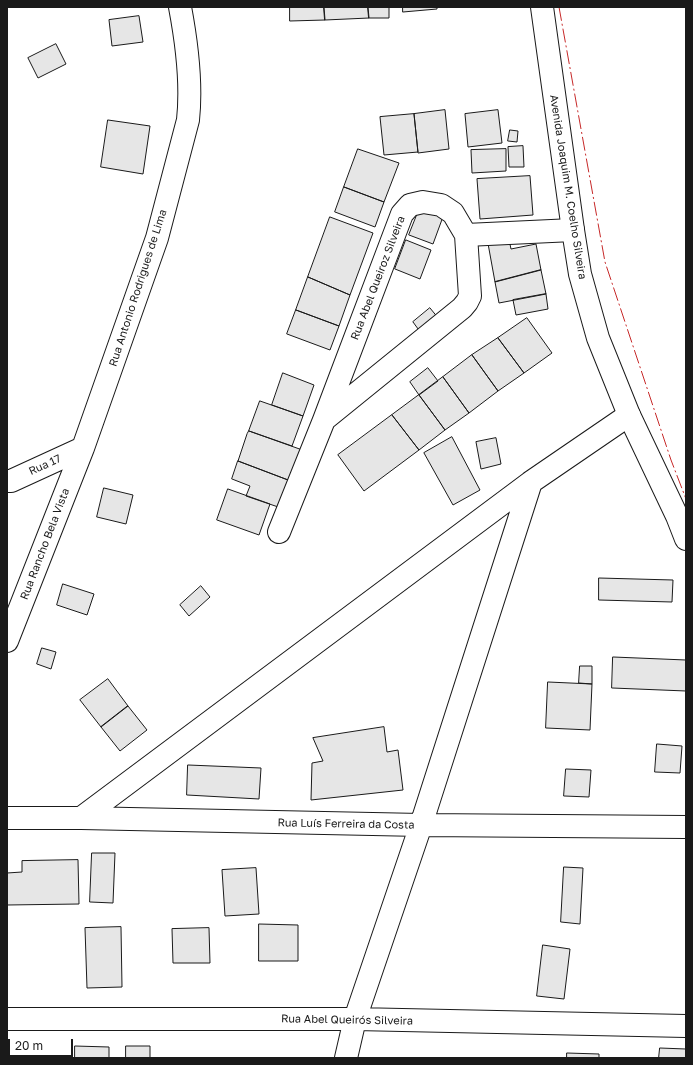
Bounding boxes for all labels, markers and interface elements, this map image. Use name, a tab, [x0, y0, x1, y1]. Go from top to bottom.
street label: Avenida Joaquim M. Coelho Silveira	[547, 94, 589, 280]
street label: Rua Antonio Rodrigues de Lima	[106, 208, 170, 368]
street label: Rua Abel Queiroz Silveira	[348, 214, 408, 342]
street label: Rua 17	[27, 452, 63, 478]
street label: Rua Rancho Bela Vista	[18, 486, 72, 602]
street label: Rua Luís Ferreira da Costa	[277, 816, 415, 832]
street label: Rua Abel Queirós Silveira	[281, 1012, 413, 1028]
scale bar	[10, 1031, 75, 1057]
text: 20 m	[15, 1038, 43, 1053]

